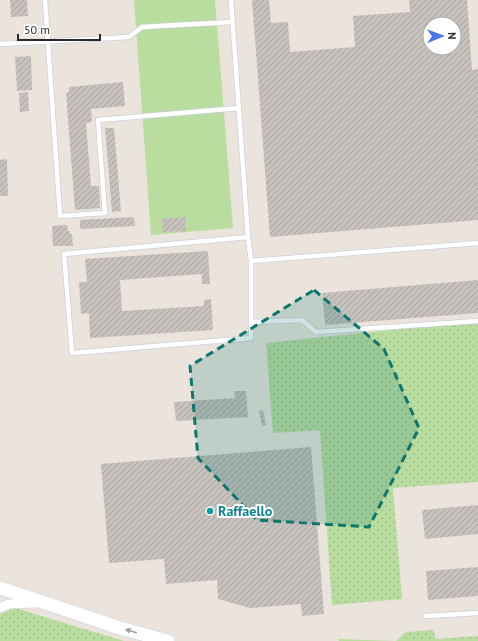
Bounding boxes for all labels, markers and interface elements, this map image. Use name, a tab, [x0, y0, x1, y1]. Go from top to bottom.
scale bar	[18, 16, 100, 42]
north arrow	[422, 16, 462, 56]
text: 50 m	[24, 22, 50, 37]
text: N	[445, 32, 459, 40]
place label: Raffaello	[218, 502, 273, 520]
marker: Raffaello	[205, 506, 215, 516]
one-way arrow	[124, 628, 136, 634]

